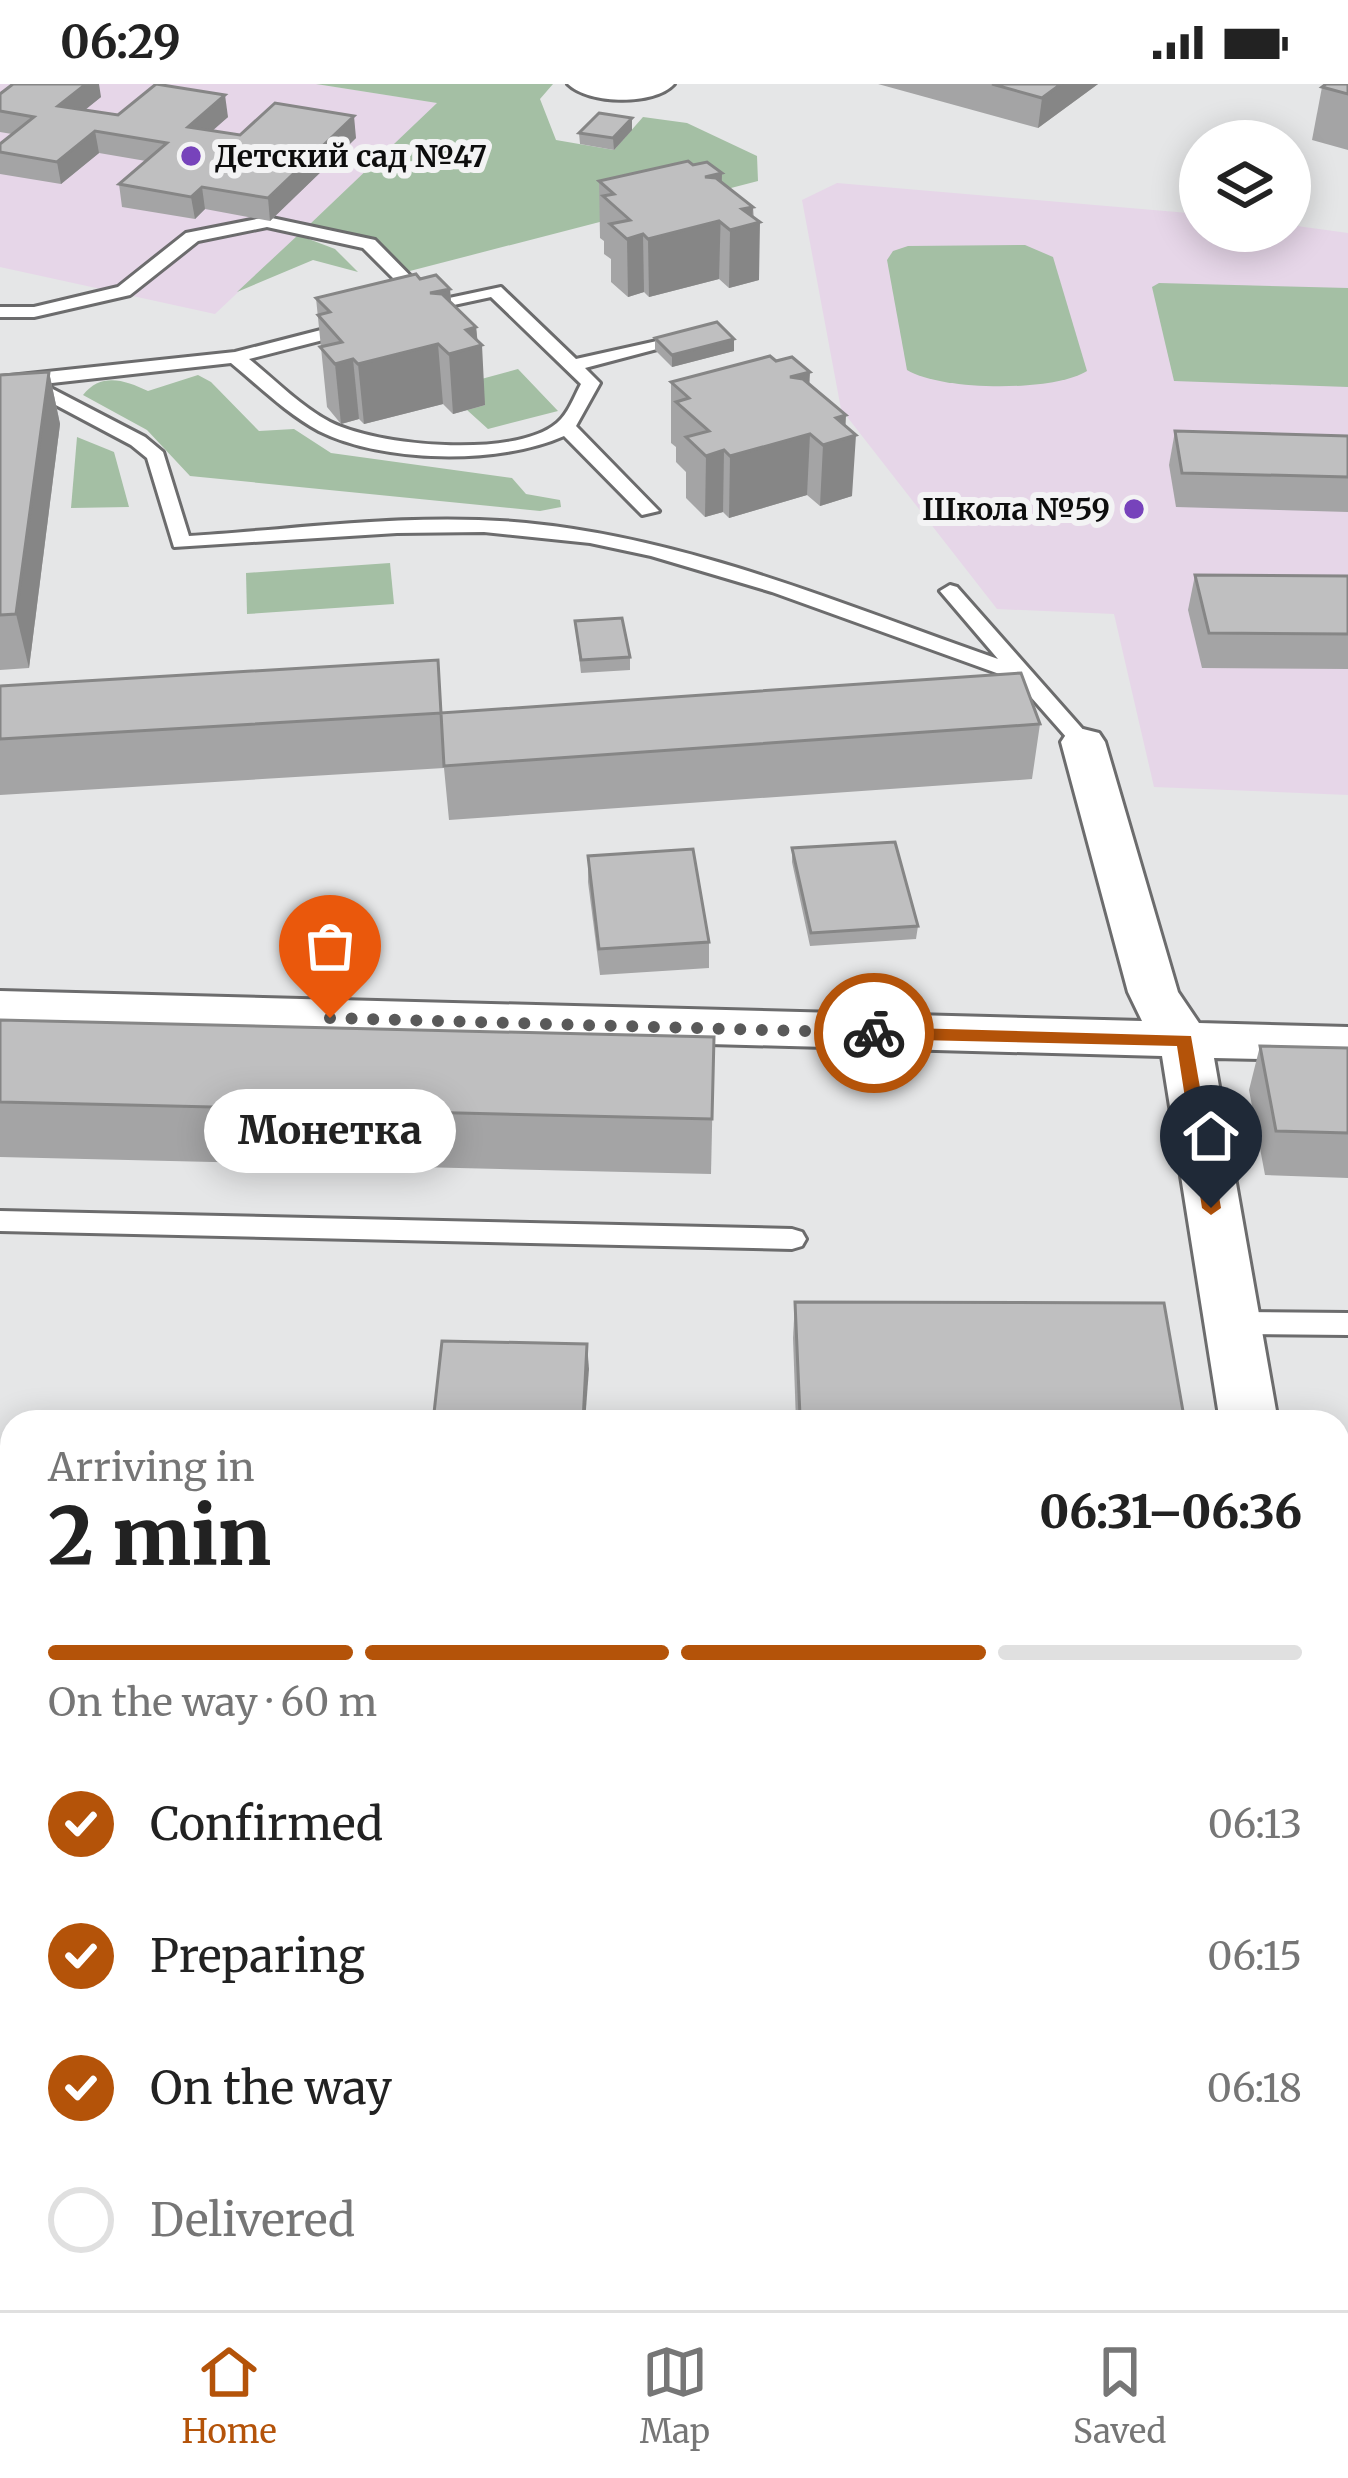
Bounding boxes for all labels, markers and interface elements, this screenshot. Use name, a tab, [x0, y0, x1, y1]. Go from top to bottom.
text: 06:29	[60, 14, 181, 70]
map controls	[1179, 120, 1311, 252]
button: layers	[1179, 120, 1311, 252]
place label: Детский сад №47	[215, 137, 487, 175]
marker: Детский сад №47	[178, 143, 204, 169]
place label: Школа №59	[922, 490, 1110, 528]
marker: Школа №59	[1121, 496, 1147, 522]
pin	[279, 895, 381, 1018]
icon: bag	[297, 913, 363, 979]
courier	[814, 973, 934, 1093]
icon: bike	[841, 1000, 907, 1066]
pin	[1160, 1085, 1262, 1208]
callout: Монетка	[204, 1090, 456, 1174]
icon: home	[1178, 1103, 1244, 1169]
text: Монетка	[238, 1106, 422, 1155]
text: Arriving in	[48, 1443, 255, 1492]
text: 06:31–06:36	[1039, 1484, 1302, 1540]
text: 2 min	[48, 1488, 271, 1586]
text: On the way · 60 m	[48, 1678, 377, 1727]
icon: check	[48, 1791, 114, 1857]
text: Confirmed	[150, 1796, 383, 1852]
text: 06:13	[1208, 1800, 1302, 1849]
icon: check	[48, 1923, 114, 1989]
text: Preparing	[150, 1928, 365, 1984]
text: 06:15	[1207, 1932, 1302, 1981]
icon: check	[48, 2055, 114, 2121]
text: On the way	[150, 2060, 392, 2116]
text: 06:18	[1207, 2064, 1302, 2113]
text: Delivered	[150, 2192, 355, 2248]
tab: Home	[182, 2339, 277, 2452]
tab: Map	[640, 2339, 710, 2452]
tab: Saved	[1073, 2339, 1167, 2452]

